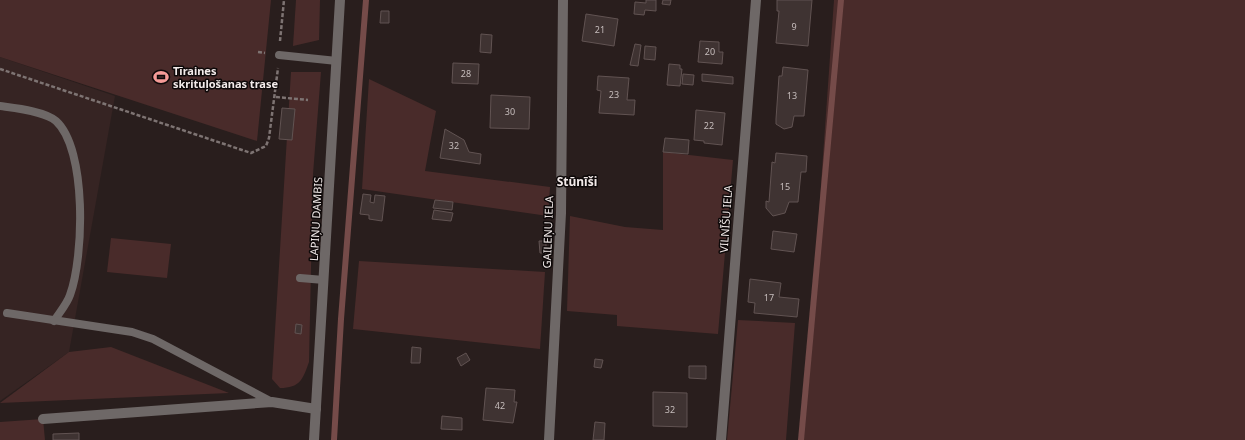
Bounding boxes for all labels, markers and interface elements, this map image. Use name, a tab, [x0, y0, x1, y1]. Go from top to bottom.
house number: 9	[791, 20, 797, 33]
house number: 21	[595, 23, 605, 36]
house number: 20	[705, 45, 715, 58]
place label: Tīraines skrituļošanas trase	[173, 63, 278, 91]
house number: 28	[461, 67, 471, 80]
sports icon: Tīraines skrituļošanas trase	[152, 68, 170, 86]
house number: 23	[609, 88, 619, 101]
house number: 13	[787, 89, 797, 102]
house number: 30	[505, 105, 515, 118]
house number: 22	[704, 119, 714, 132]
house number: 32	[449, 139, 459, 152]
district label: Stūnīši	[557, 173, 597, 190]
street label: LAPIŅU DAMBIS	[306, 177, 325, 261]
house number: 15	[780, 180, 790, 193]
street label: VILNĪŠU IELA	[716, 184, 735, 253]
street label: GAILEŅU IELA	[539, 195, 556, 268]
house number: 17	[764, 291, 774, 304]
house number: 42	[495, 399, 505, 412]
house number: 32	[665, 403, 675, 416]

